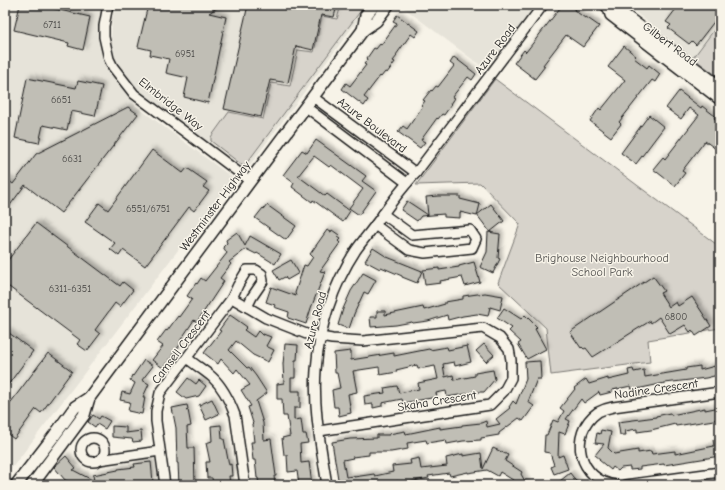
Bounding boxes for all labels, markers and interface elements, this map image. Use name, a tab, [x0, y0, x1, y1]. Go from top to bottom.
house number: 6711	[43, 19, 61, 31]
street label: Gilbert Road	[640, 19, 700, 69]
street label: Azure Road	[472, 21, 518, 77]
house number: 6951	[175, 48, 195, 60]
street label: Elmbridge Way	[136, 75, 206, 134]
house number: 6651	[51, 94, 71, 106]
street label: Azure Boulevard	[335, 94, 409, 156]
house number: 6631	[62, 153, 82, 165]
street label: Westminster Highway	[177, 158, 254, 254]
house number: 6551/6751	[126, 203, 170, 215]
park label: Brighouse Neighbourhood School Park	[535, 251, 669, 279]
house number: 6311-6351	[49, 283, 91, 295]
street label: Azure Road	[301, 290, 329, 350]
street label: Camsell Crescent	[149, 307, 214, 387]
house number: 6800	[665, 311, 687, 323]
street label: Nadine Crescent	[613, 376, 699, 402]
street label: Skaha Crescent	[397, 388, 478, 414]

